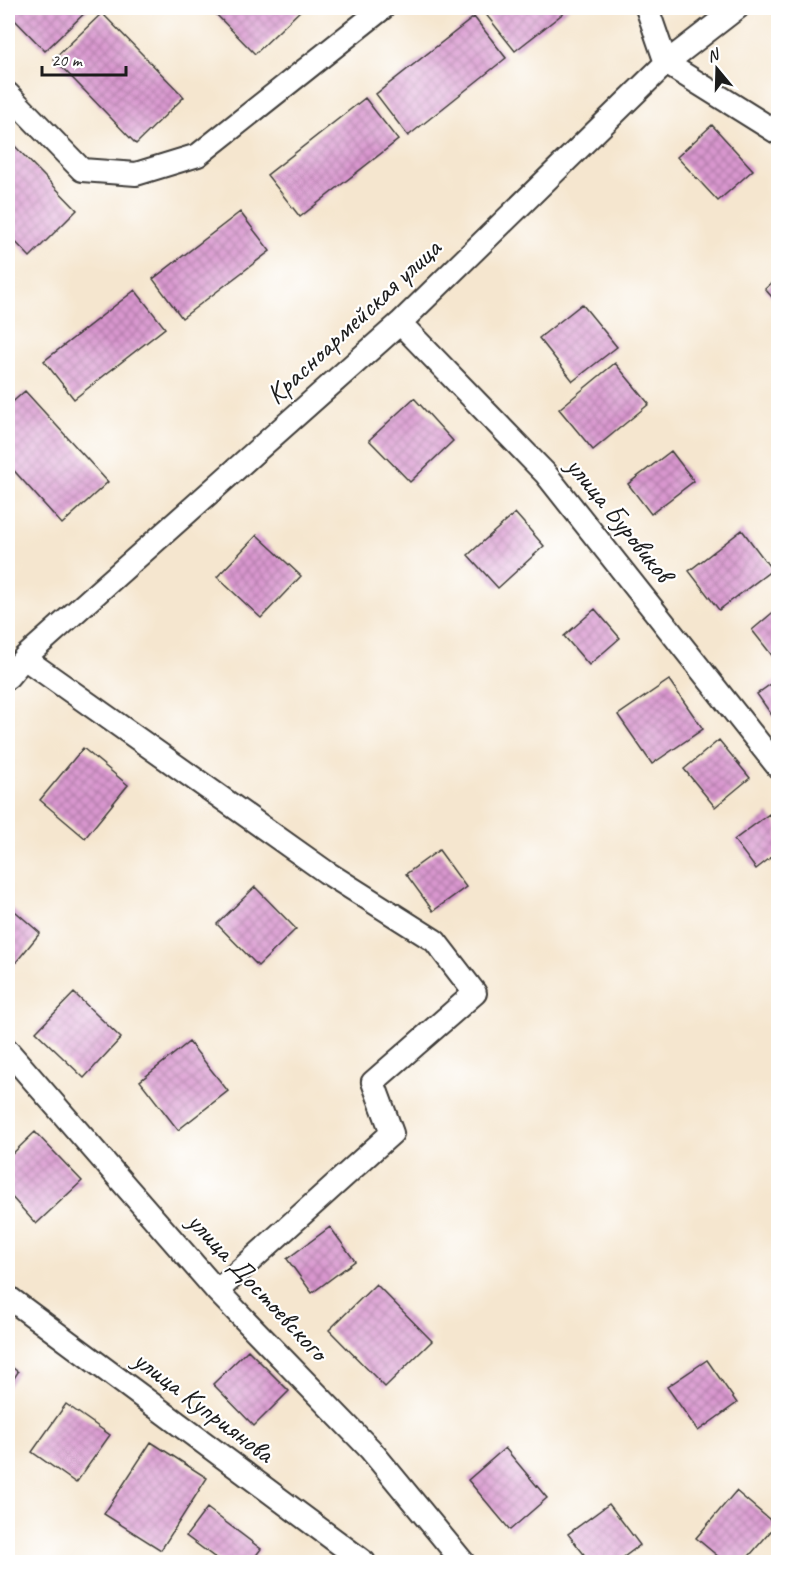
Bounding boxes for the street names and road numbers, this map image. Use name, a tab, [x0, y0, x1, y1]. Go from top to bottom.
street label: Красноармейская улица	[258, 230, 449, 411]
street label: улица Буровиков	[558, 448, 685, 593]
street label: улица Достоевского	[179, 1203, 338, 1370]
street label: улица Куприянова	[125, 1341, 283, 1471]

